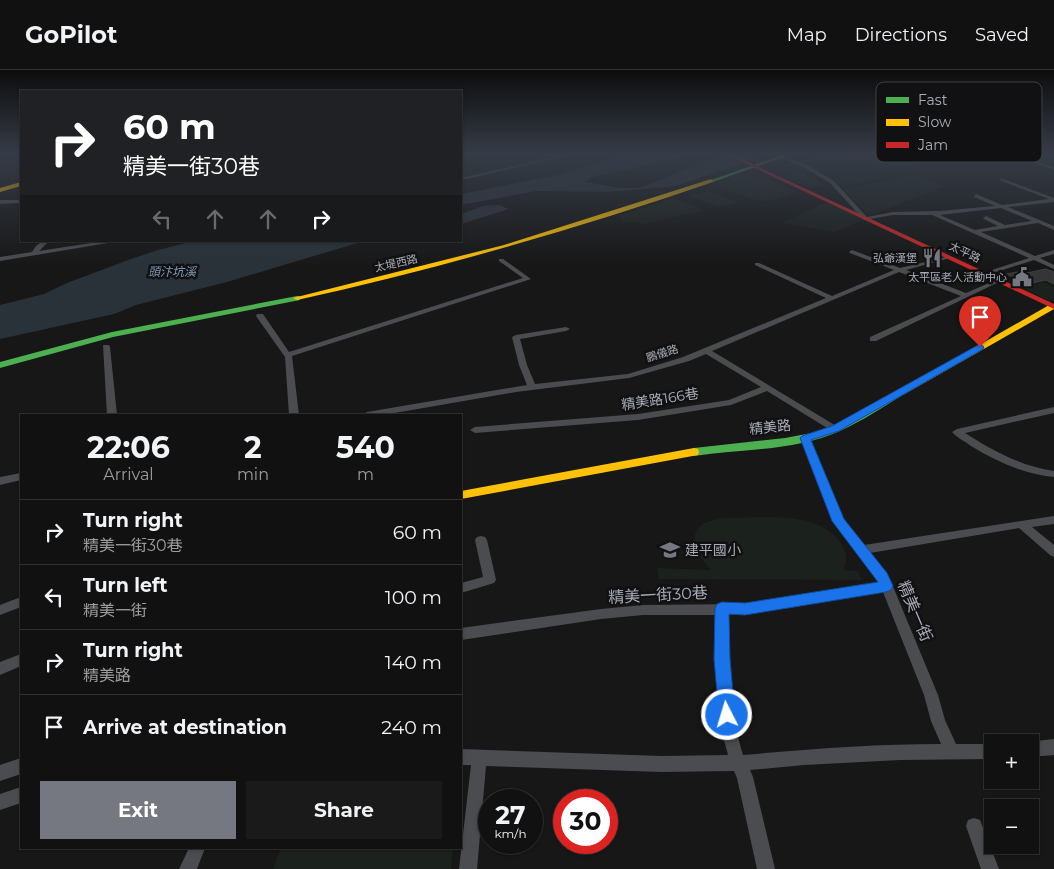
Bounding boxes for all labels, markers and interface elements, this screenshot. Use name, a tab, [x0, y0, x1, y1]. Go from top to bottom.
text: GoPilot	[25, 20, 117, 49]
text: Map	[787, 24, 827, 46]
text: Directions	[855, 24, 947, 46]
text: Saved	[975, 24, 1029, 46]
legend	[876, 82, 1042, 162]
text: Fast	[918, 91, 948, 109]
text: 60 m	[123, 105, 216, 148]
icon: right	[40, 110, 105, 175]
text: Slow	[918, 113, 952, 131]
text: Jam	[917, 136, 948, 154]
text: 精美一街30巷	[123, 153, 260, 180]
icon: left	[148, 205, 176, 233]
icon: ahead	[201, 205, 229, 233]
icon: ahead	[254, 205, 282, 233]
icon: right	[307, 205, 335, 233]
street label: 太平路	[947, 239, 983, 265]
restaurant icon: 弘爺漢堡	[921, 247, 943, 269]
street label: 太堤西路	[373, 251, 419, 275]
place label: 弘爺漢堡	[873, 251, 917, 265]
water label: 頭汴坑溪	[148, 264, 198, 279]
public building icon: 太平區老人活動中心	[1011, 266, 1033, 288]
place label: 太平區老人活動中心	[908, 270, 1007, 284]
pin	[959, 296, 1001, 347]
icon: arrive	[966, 303, 994, 331]
street label: 鵬儀路	[644, 341, 680, 365]
street label: 精美路166巷	[620, 384, 700, 414]
street label: 精美路	[748, 416, 792, 438]
text: 22:06	[87, 429, 170, 466]
text: 2	[244, 429, 262, 466]
text: 540	[336, 429, 395, 466]
text: Arrival	[103, 465, 154, 484]
text: min	[237, 465, 269, 484]
text: m	[357, 465, 374, 484]
text: Turn right	[83, 509, 183, 532]
icon: right	[40, 518, 68, 546]
text: 60 m	[393, 521, 442, 544]
text: 精美一街30巷	[83, 536, 183, 555]
school or university icon: 建平國小	[659, 539, 681, 561]
place label: 建平國小	[685, 541, 741, 559]
text: Turn left	[83, 574, 168, 597]
street label: 精美一街	[894, 578, 936, 644]
icon: left	[40, 583, 68, 611]
street label: 精美一街30巷	[608, 583, 708, 607]
text: 100 m	[385, 586, 442, 609]
text: 精美一街	[83, 601, 147, 620]
text: Turn right	[83, 639, 183, 662]
icon: right	[40, 648, 68, 676]
text: 140 m	[385, 651, 442, 674]
text: 精美路	[83, 666, 131, 685]
position arrow	[700, 688, 752, 740]
icon: arrive	[40, 713, 68, 741]
text: Arrive at destination	[83, 716, 287, 739]
text: 240 m	[381, 716, 442, 739]
map controls	[984, 734, 1039, 854]
button: +	[984, 734, 1039, 789]
button: Exit	[40, 781, 236, 839]
button: Share	[246, 781, 442, 839]
speed limit sign: 30	[553, 789, 618, 854]
button: −	[984, 799, 1039, 854]
text: 27	[495, 800, 526, 830]
text: km/h	[494, 826, 527, 841]

